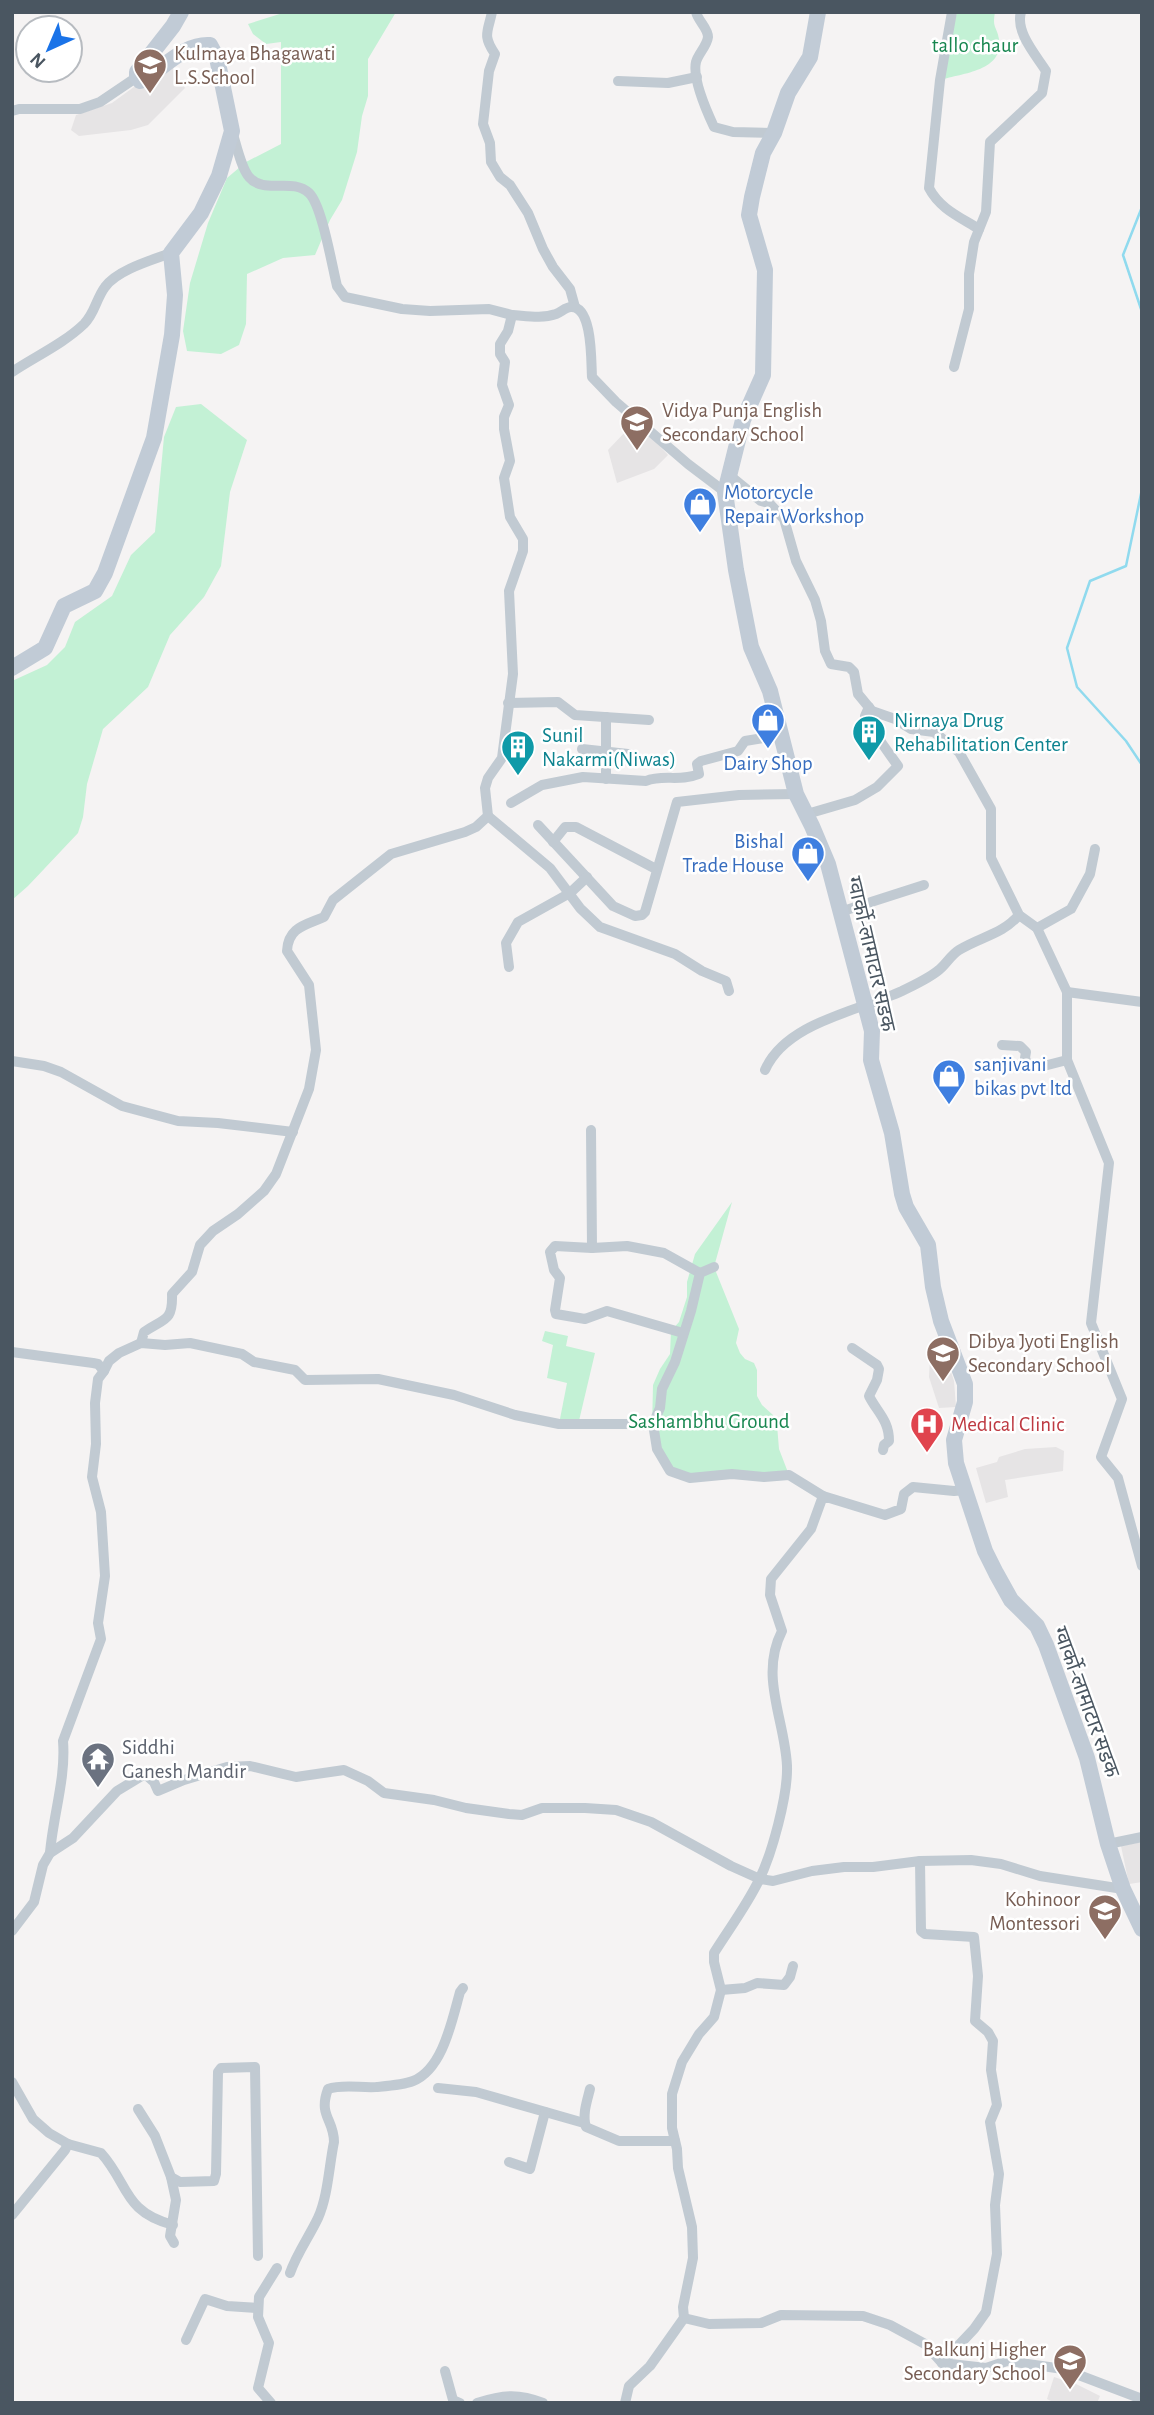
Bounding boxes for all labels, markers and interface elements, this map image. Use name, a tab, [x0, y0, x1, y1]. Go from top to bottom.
north arrow	[14, 14, 84, 84]
park label: tallo chaur	[932, 35, 1018, 56]
place label: Kulmaya Bhagawati L.S.School	[174, 43, 336, 88]
school or university icon: Kulmaya Bhagawati L.S.School	[131, 46, 169, 95]
text: N	[27, 49, 50, 72]
place label: Vidya Punja English Secondary School	[662, 400, 822, 445]
school or university icon: Vidya Punja English Secondary School	[618, 403, 656, 452]
place label: Motorcycle Repair Workshop	[724, 482, 864, 527]
shop icon: Motorcycle Repair Workshop	[681, 485, 719, 534]
shop icon: Dairy Shop	[749, 701, 787, 750]
place label: Nirnaya Drug Rehabilitation Center	[894, 710, 1068, 755]
building icon: Nirnaya Drug Rehabilitation Center	[850, 713, 888, 762]
place label: Sunil Nakarmi(Niwas)	[542, 725, 676, 770]
building icon: Sunil Nakarmi(Niwas)	[499, 728, 537, 777]
place label: Dairy Shop	[723, 753, 813, 774]
place label: Bishal Trade House	[682, 831, 784, 876]
shop icon: Bishal Trade House	[789, 834, 827, 883]
street label: ग्वार्को-लामाटार सडक	[843, 874, 901, 1034]
place label: sanjivani bikas pvt ltd	[974, 1054, 1072, 1099]
shop icon: sanjivani bikas pvt ltd	[930, 1057, 968, 1106]
place label: Dibya Jyoti English Secondary School	[968, 1331, 1119, 1376]
school or university icon: Dibya Jyoti English Secondary School	[924, 1334, 962, 1383]
hospital icon: Medical Clinic	[908, 1405, 946, 1454]
park label: Sashambhu Ground	[628, 1411, 790, 1432]
place label: Medical Clinic	[951, 1414, 1064, 1435]
street label: ग्वार्को-लामाटार सडक	[1049, 1623, 1125, 1781]
place label: Siddhi Ganesh Mandir	[122, 1737, 246, 1782]
temple icon: Siddhi Ganesh Mandir	[79, 1740, 117, 1789]
place label: Kohinoor Montessori	[989, 1889, 1080, 1934]
school or university icon: Kohinoor Montessori	[1086, 1892, 1124, 1941]
place label: Balkunj Higher Secondary School	[904, 2339, 1046, 2384]
school or university icon: Balkunj Higher Secondary School	[1051, 2342, 1089, 2391]

